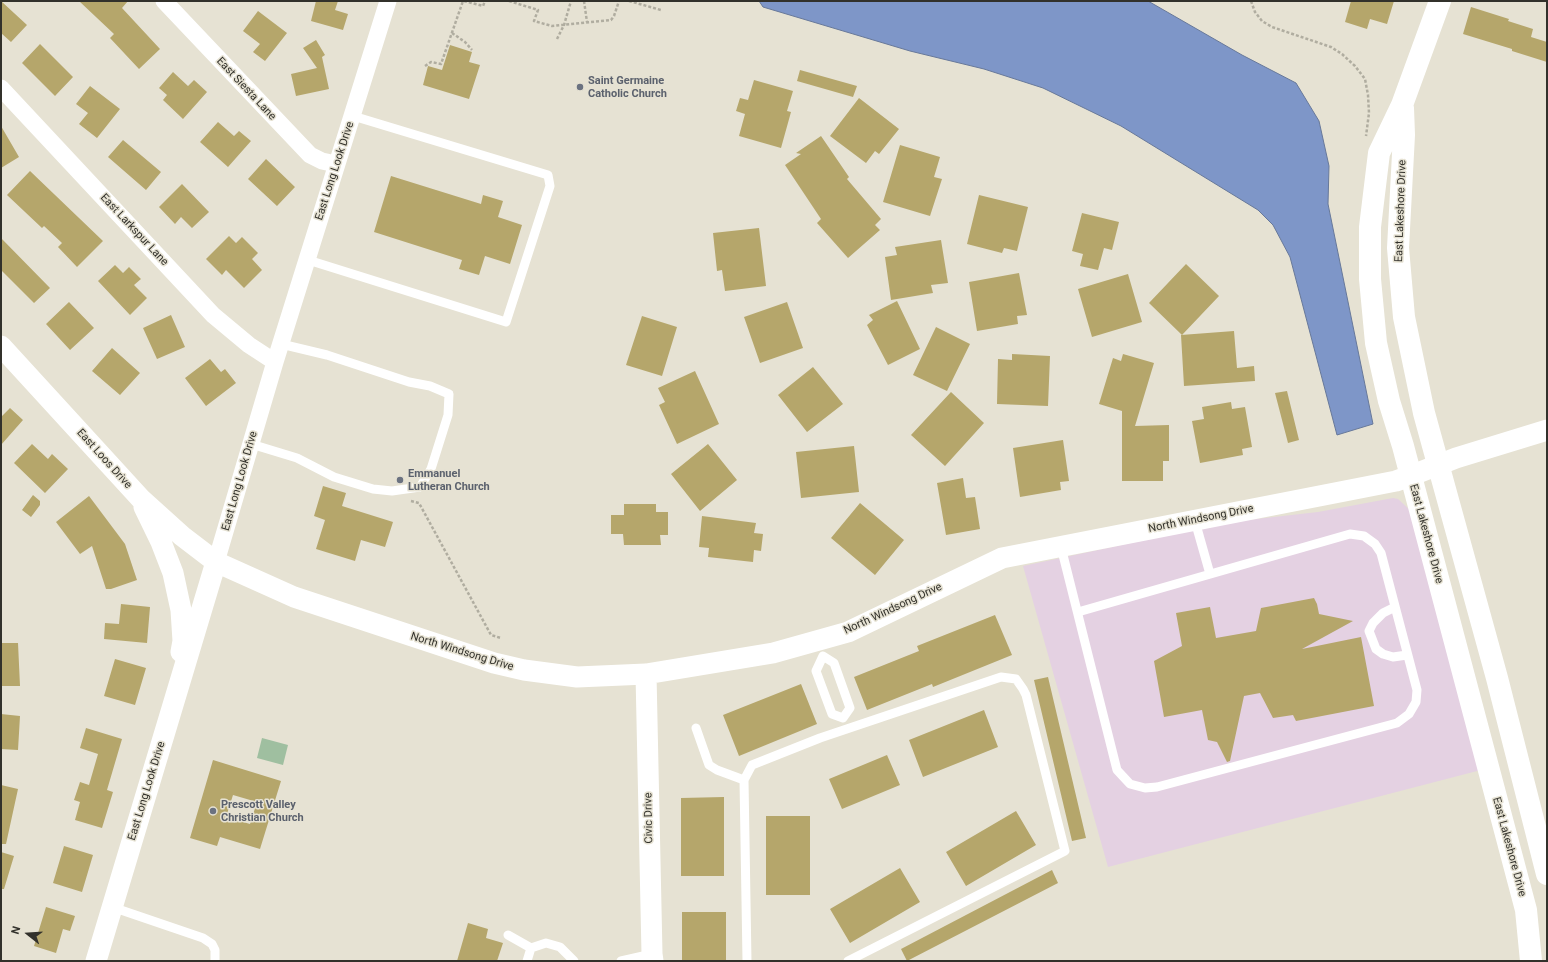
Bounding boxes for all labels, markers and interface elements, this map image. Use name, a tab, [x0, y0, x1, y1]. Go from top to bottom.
street label: East Siesta Lane	[214, 55, 278, 123]
place label: Saint Germaine Catholic Church	[588, 74, 667, 100]
marker: Saint Germaine Catholic Church	[575, 82, 585, 92]
street label: East Long Look Drive	[313, 120, 357, 222]
street label: East Lakeshore Drive	[1393, 160, 1409, 262]
street label: East Larkspur Lane	[97, 191, 171, 269]
street label: East Loos Drive	[74, 426, 134, 492]
street label: East Long Look Drive	[219, 430, 261, 532]
place label: Emmanuel Lutheran Church	[408, 467, 490, 493]
marker: Emmanuel Lutheran Church	[395, 475, 405, 485]
street label: East Lakeshore Drive	[1406, 483, 1446, 585]
street label: North Windsong Drive	[1147, 502, 1255, 536]
street label: North Windsong Drive	[842, 580, 944, 638]
street label: North Windsong Drive	[409, 630, 515, 674]
street label: East Long Look Drive	[126, 740, 168, 842]
street label: Civic Drive	[642, 792, 656, 844]
street label: East Lakeshore Drive	[1489, 796, 1529, 898]
place label: Prescott Valley Christian Church	[221, 798, 304, 824]
marker: Prescott Valley Christian Church	[208, 806, 218, 816]
north arrow	[8, 914, 48, 954]
text: N	[9, 925, 23, 936]

